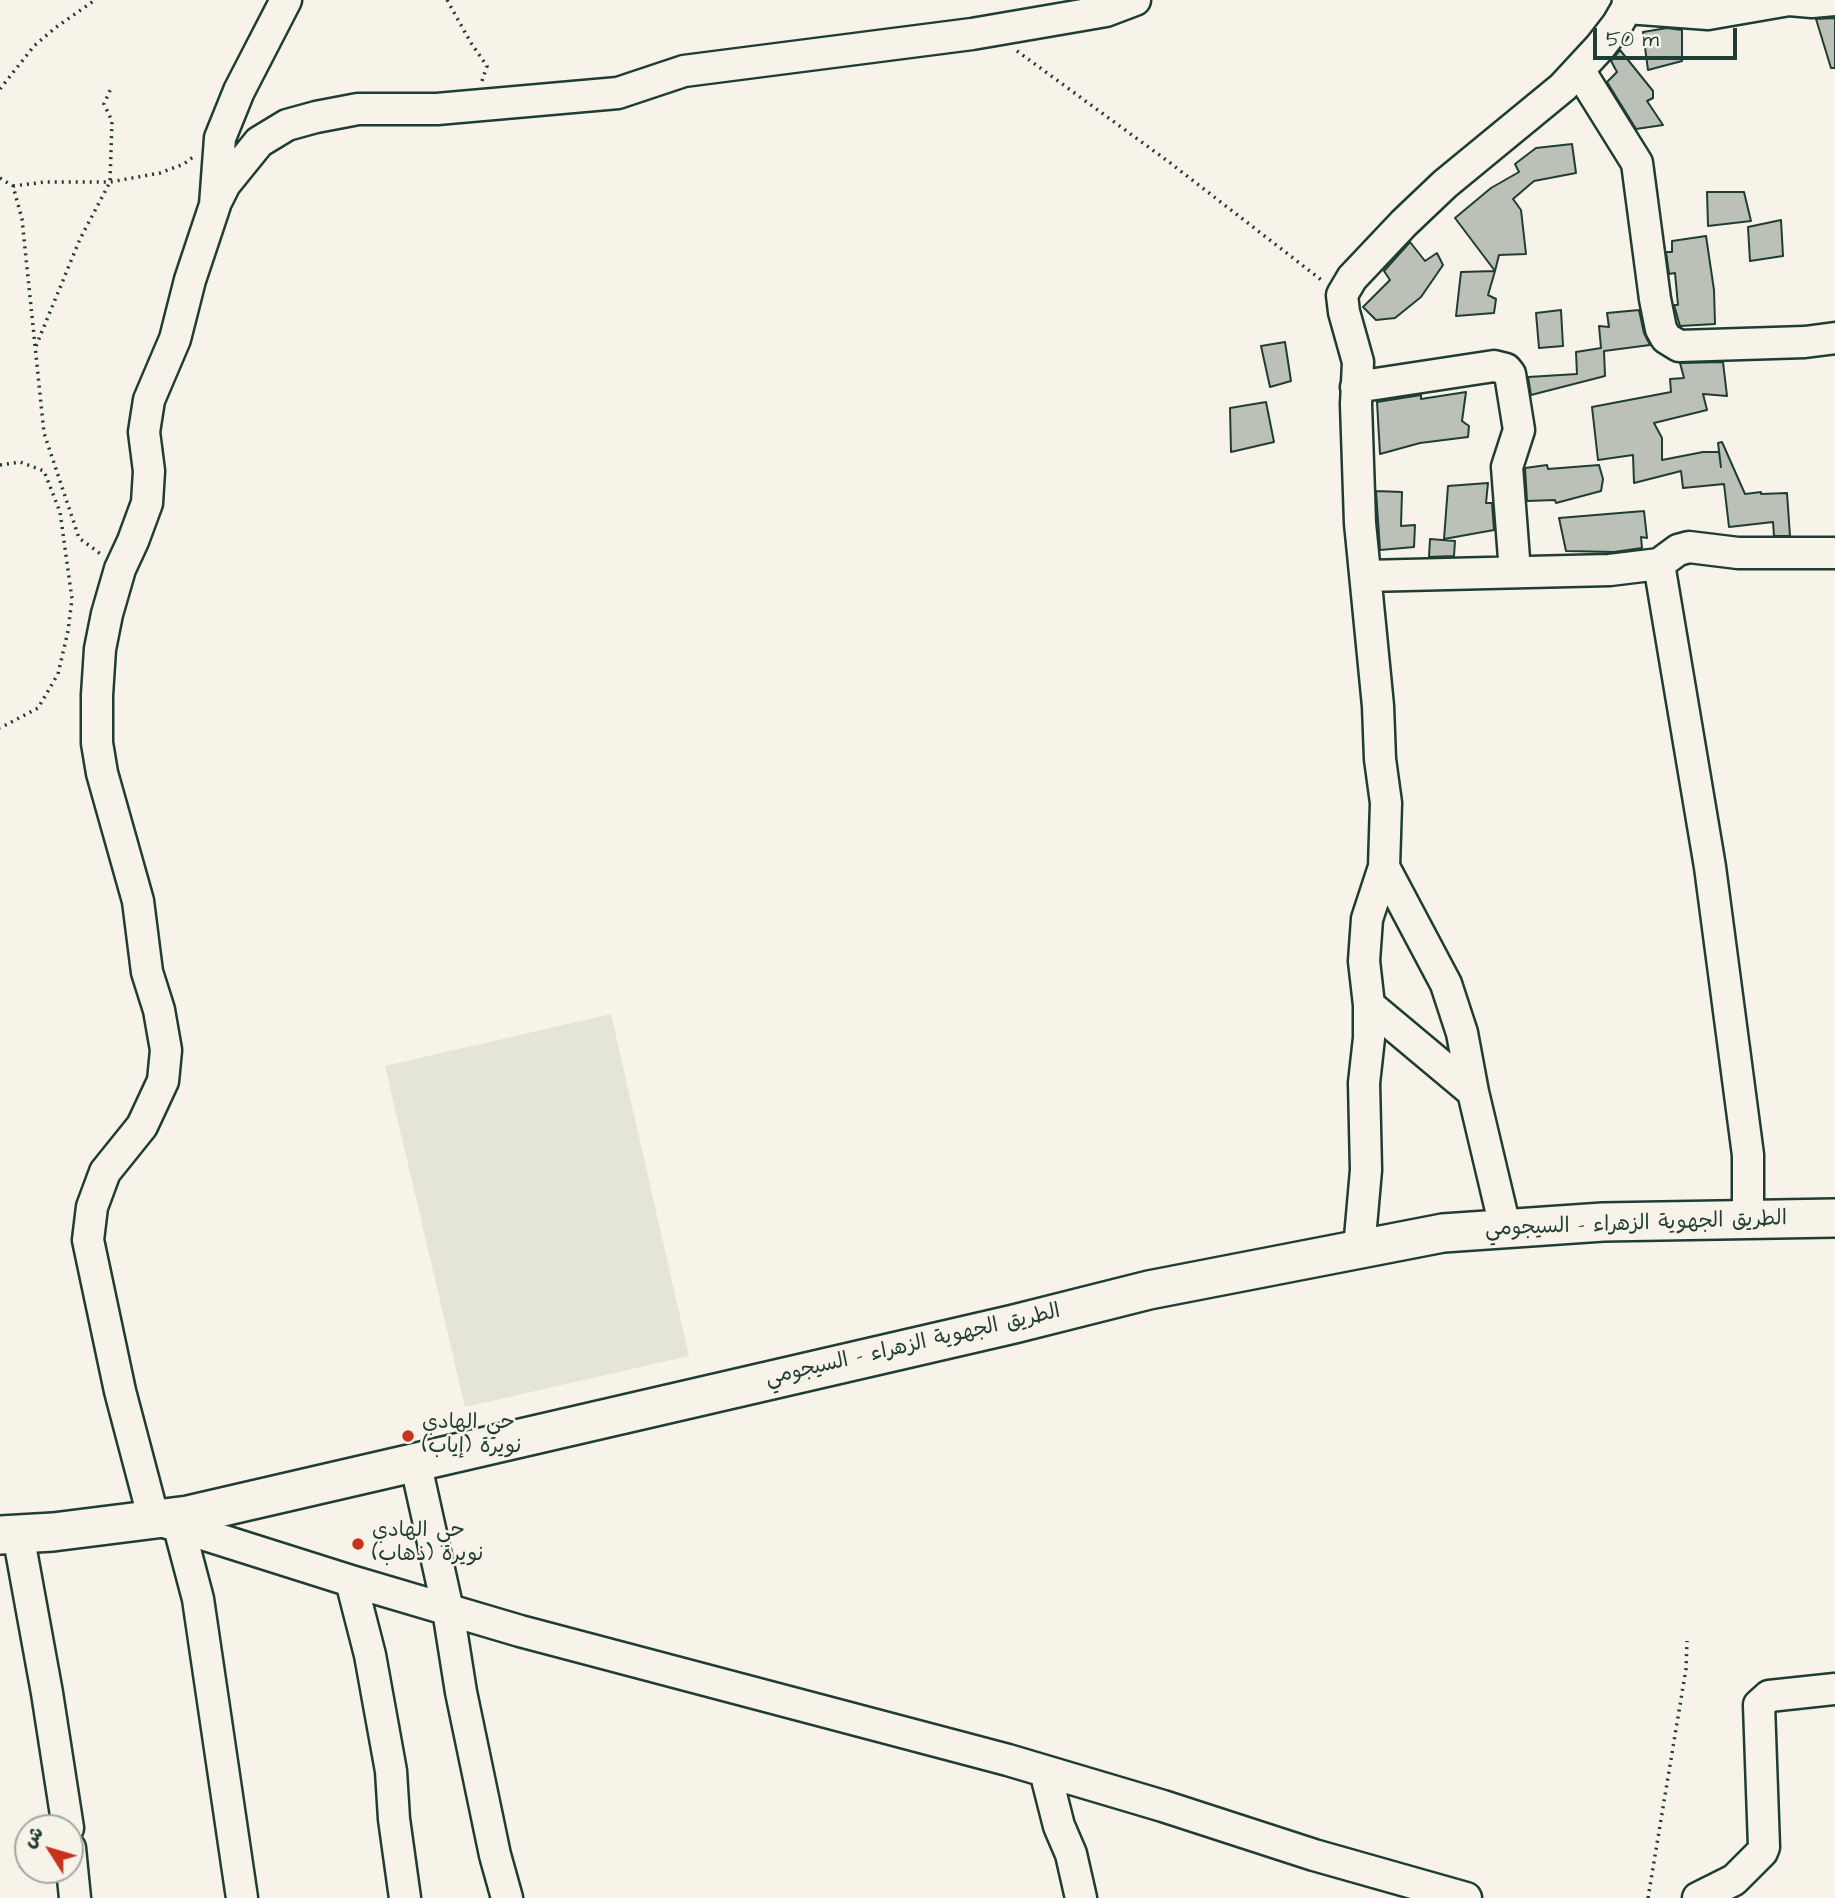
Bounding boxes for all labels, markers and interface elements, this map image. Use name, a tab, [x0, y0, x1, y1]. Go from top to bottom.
scale bar	[1597, 14, 1741, 58]
text: 50 m	[1606, 25, 1659, 54]
street label: الطريق الجهوية الزهراء - السيجومي	[1485, 1207, 1787, 1243]
street label: الطريق الجهوية الزهراء - السيجومي	[763, 1300, 1063, 1392]
place label: حي الهادي نويرة (إياب)	[422, 1411, 521, 1461]
marker: حي الهادي نويرة (إياب)	[400, 1428, 416, 1444]
place label: حي الهادي نويرة (ذهاب)	[372, 1519, 483, 1569]
marker: حي الهادي نويرة (ذهاب)	[350, 1536, 366, 1552]
north arrow	[14, 1814, 84, 1884]
text: ش	[16, 1821, 50, 1854]

